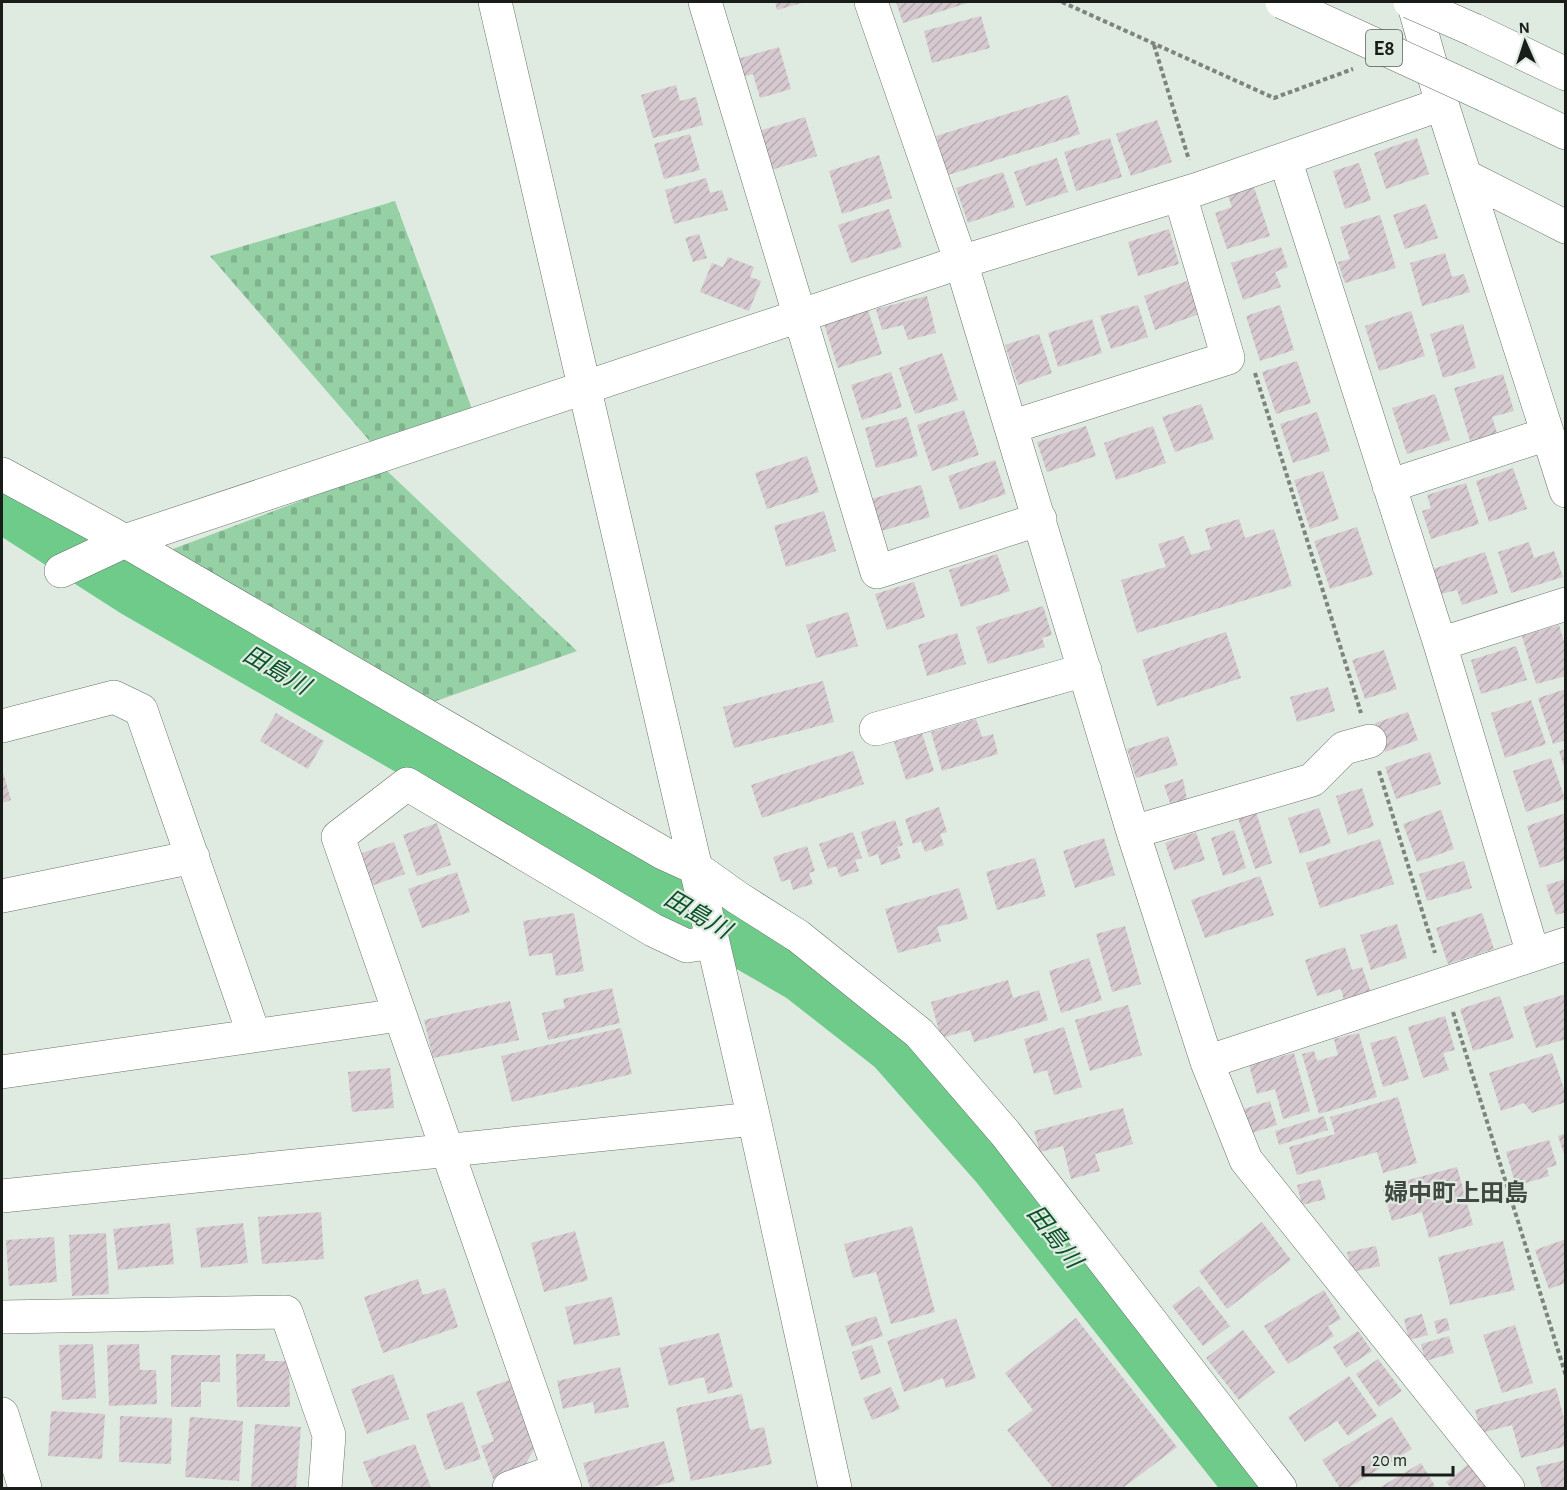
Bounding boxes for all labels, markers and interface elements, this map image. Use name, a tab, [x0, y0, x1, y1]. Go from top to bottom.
north arrow	[1495, 12, 1555, 72]
text: N	[1518, 20, 1530, 36]
road number: E8	[1366, 30, 1402, 66]
water label: 田島川	[239, 641, 317, 701]
water label: 田島川	[660, 885, 738, 945]
district label: 婦中町上田島	[1384, 1180, 1528, 1206]
water label: 田島川	[1022, 1200, 1089, 1275]
scale bar	[1363, 1439, 1453, 1477]
text: 20 m	[1372, 1452, 1407, 1470]

